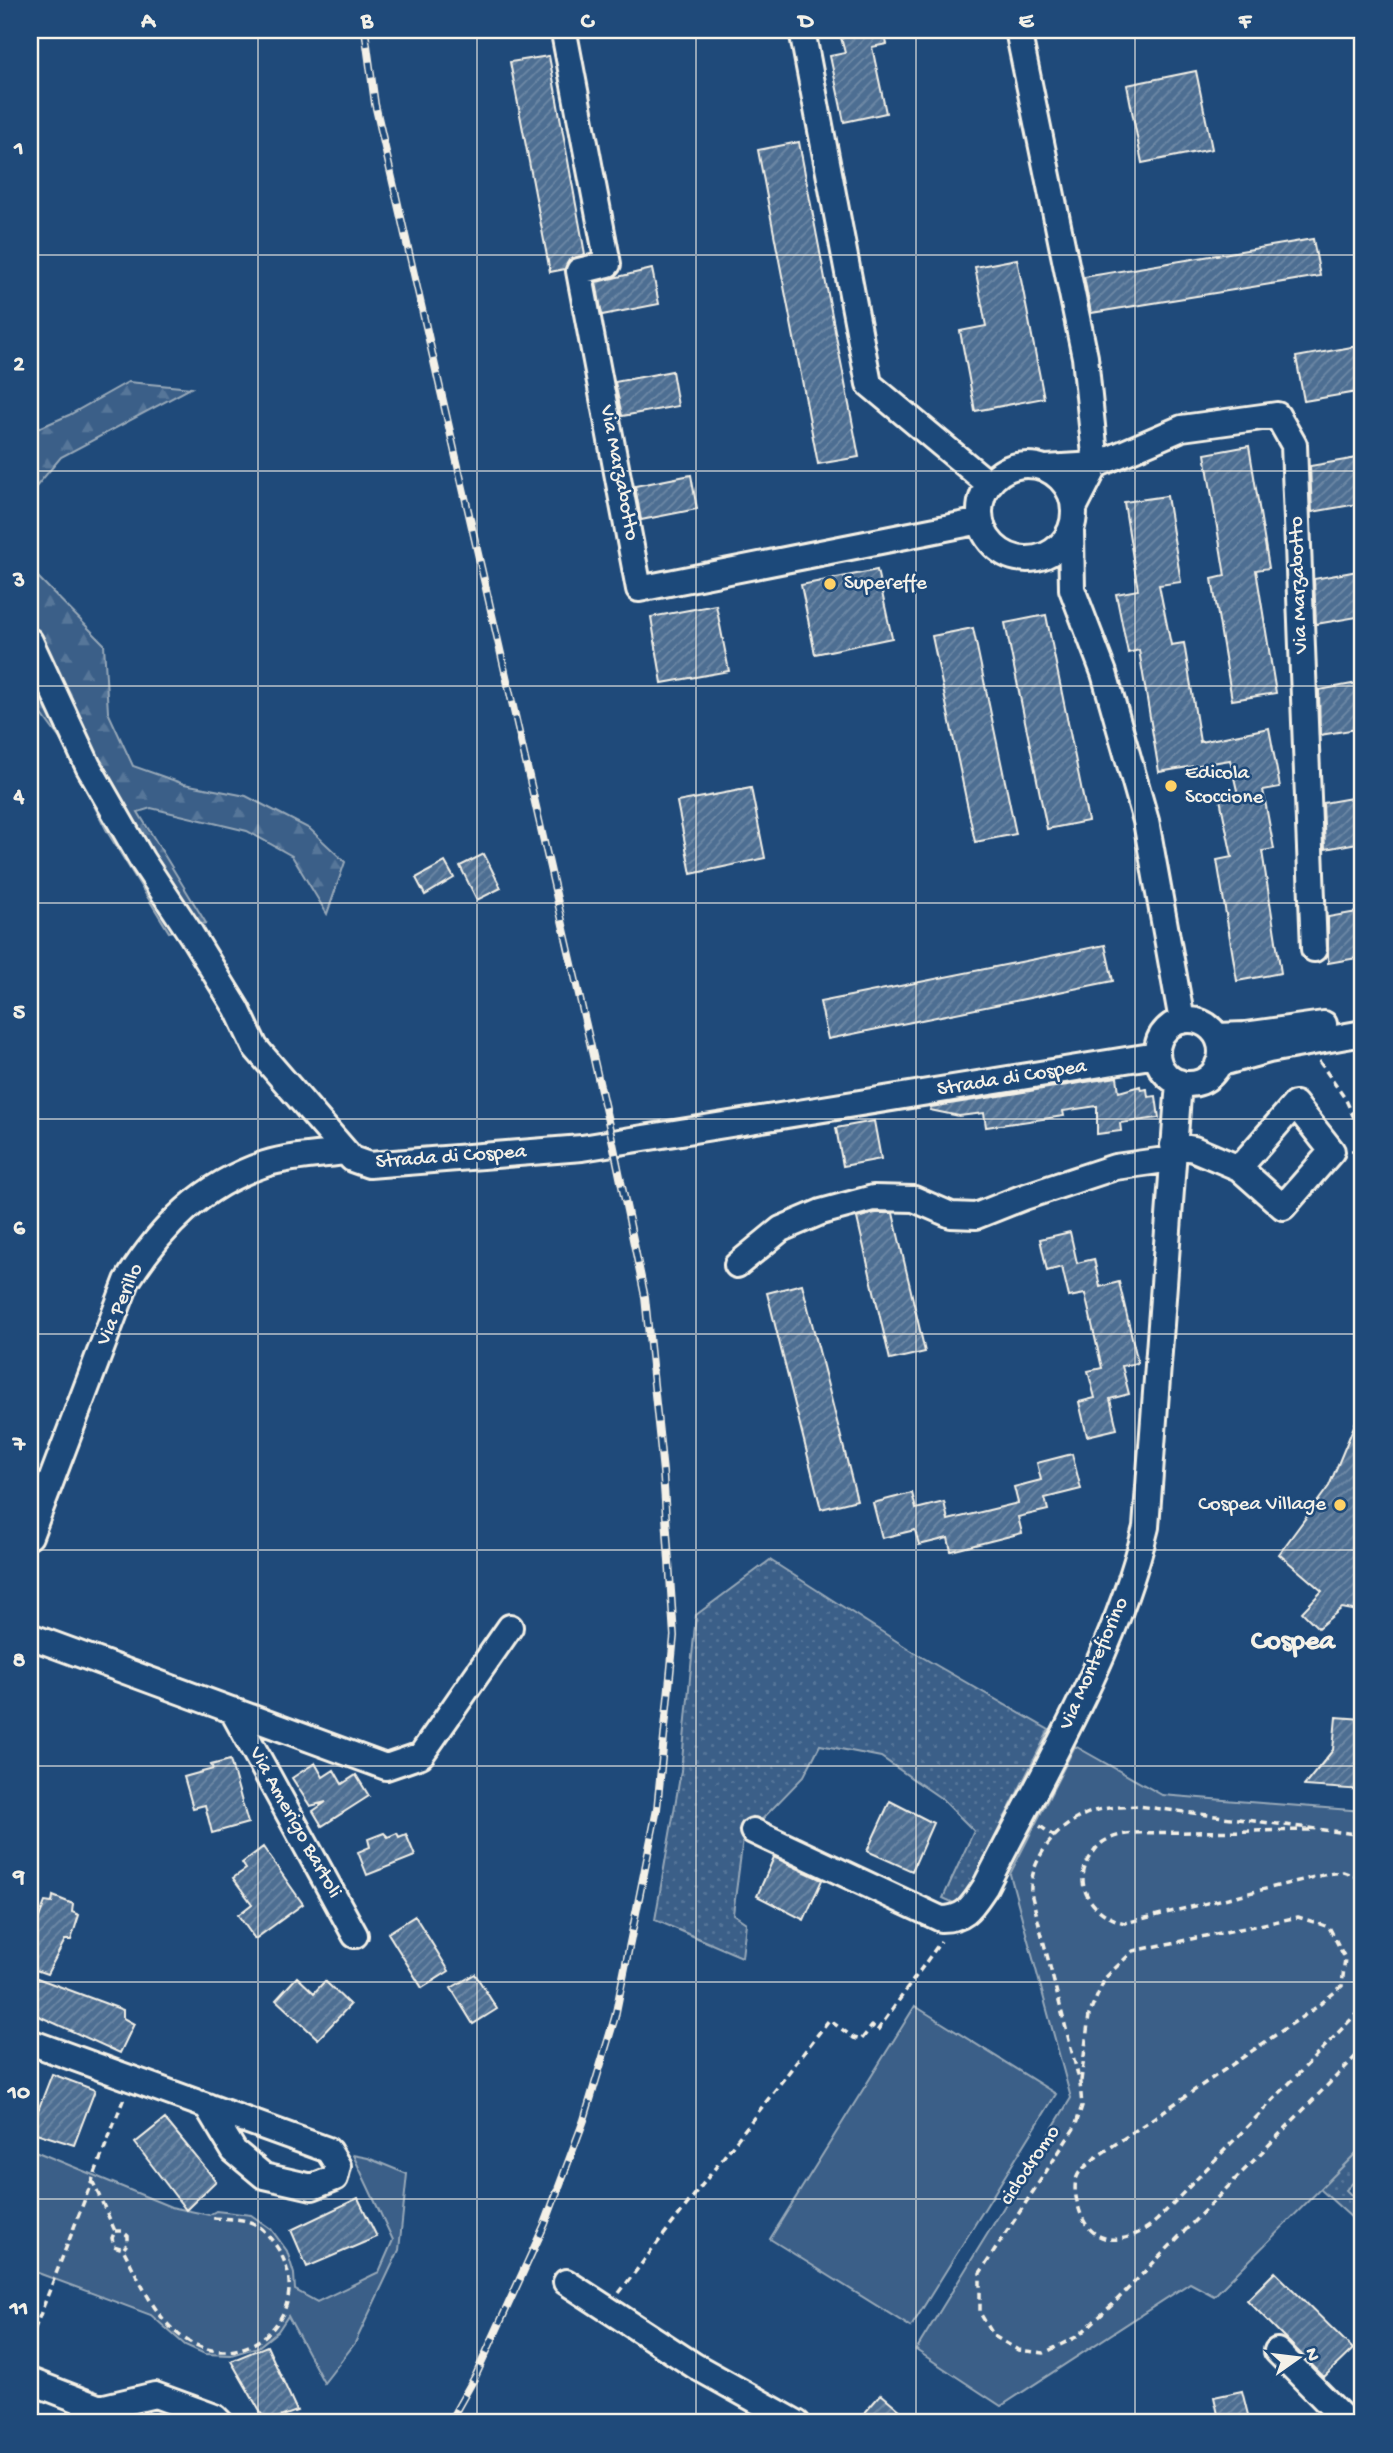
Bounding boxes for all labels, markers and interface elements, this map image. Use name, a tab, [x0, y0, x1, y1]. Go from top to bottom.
text: A	[140, 9, 156, 36]
text: B	[360, 9, 374, 36]
text: C	[581, 9, 596, 36]
text: D	[797, 9, 815, 36]
text: E	[1019, 9, 1035, 36]
text: F	[1238, 9, 1253, 36]
text: 1	[13, 136, 24, 163]
text: 2	[13, 352, 25, 379]
street label: Via Marzabotto	[592, 402, 643, 543]
street label: Via Marzabotto	[1285, 516, 1315, 655]
text: 3	[12, 568, 25, 595]
place label: Supereffe	[844, 572, 928, 597]
marker: Supereffe	[822, 576, 838, 592]
place label: Edicola Scoccione	[1185, 762, 1264, 811]
marker: Edicola Scoccione	[1163, 778, 1179, 794]
text: 4	[13, 784, 25, 811]
text: 5	[13, 1000, 25, 1027]
street label: Strada di Cospea	[935, 1055, 1090, 1103]
street label: Strada di Cospea	[375, 1140, 529, 1176]
text: 6	[13, 1216, 26, 1243]
street label: Via Perillo	[91, 1260, 150, 1351]
text: 7	[12, 1432, 26, 1459]
place label: Cospea Village	[1198, 1493, 1327, 1518]
marker: Cospea Village	[1332, 1497, 1348, 1513]
street label: Via Montefiorino	[1054, 1594, 1135, 1735]
district label: Cospea	[1251, 1626, 1336, 1659]
text: 8	[13, 1648, 26, 1675]
street label: Via Amerigo Bartoli	[242, 1742, 346, 1903]
text: 9	[12, 1864, 25, 1891]
text: 10	[7, 2080, 30, 2107]
street label: ciclodromo	[995, 2121, 1067, 2211]
text: 11	[9, 2296, 28, 2323]
north arrow	[1264, 2324, 1334, 2394]
text: N	[1298, 2346, 1324, 2364]

